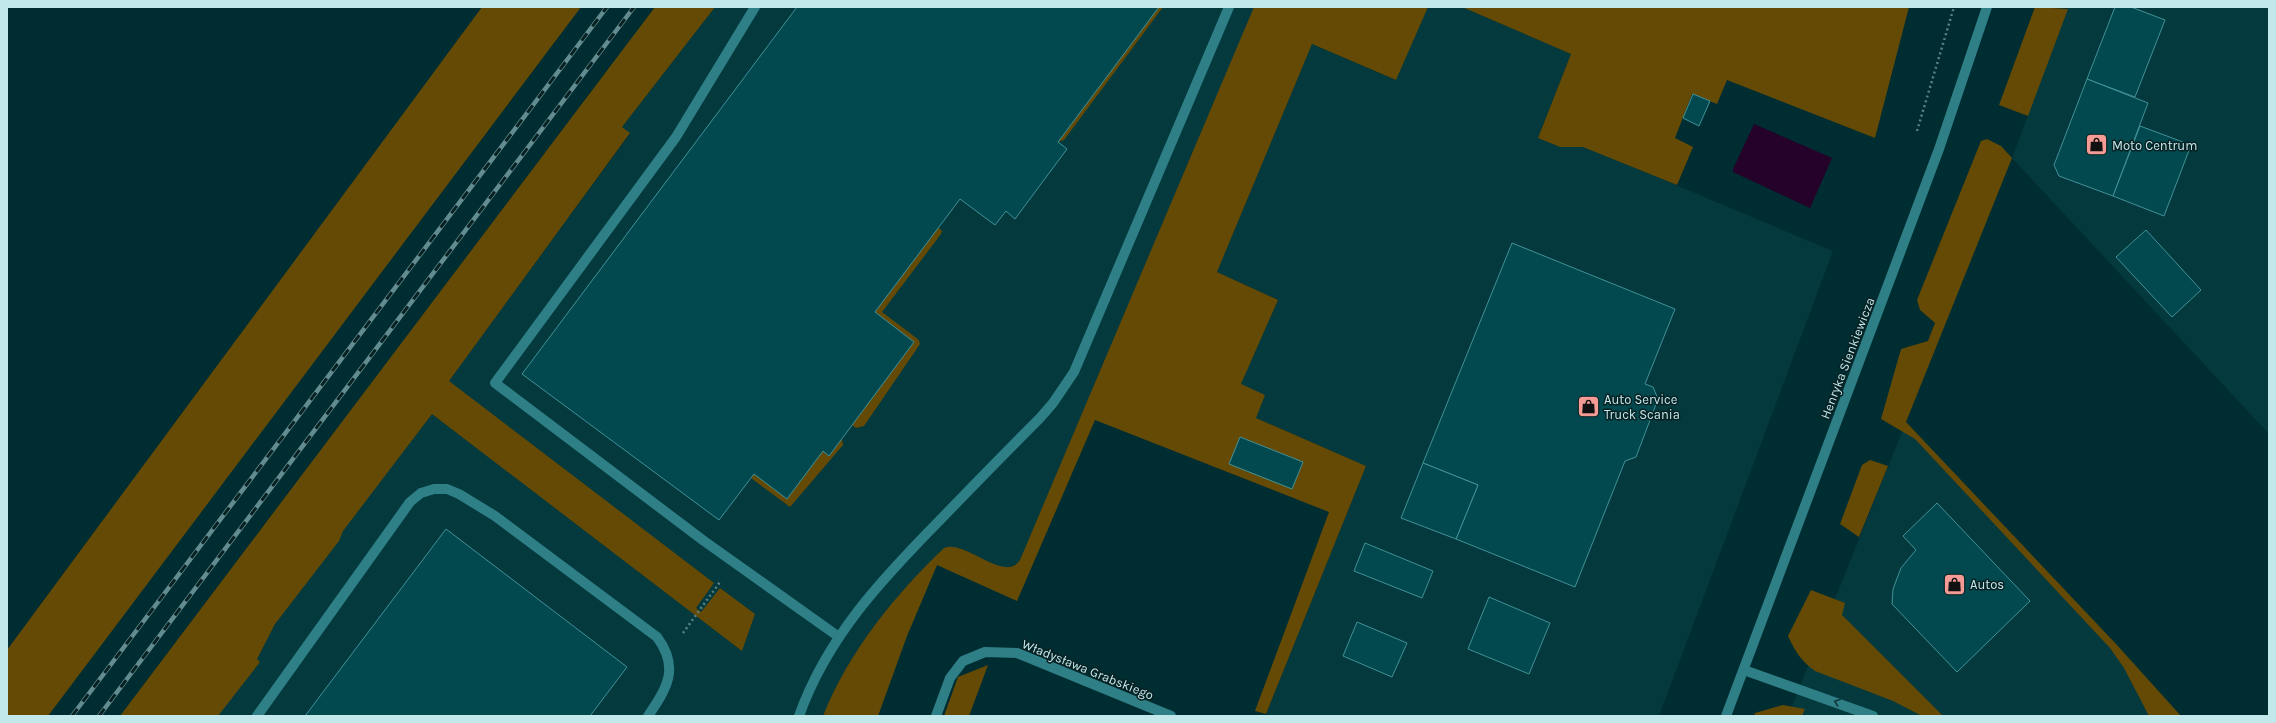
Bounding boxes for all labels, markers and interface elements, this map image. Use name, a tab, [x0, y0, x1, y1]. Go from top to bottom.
shop icon: Moto Centrum	[2084, 132, 2110, 158]
place label: Moto Centrum	[2112, 138, 2197, 153]
street label: Henryka Sienkiewicza	[1817, 295, 1878, 421]
place label: Auto Service Truck Scania	[1604, 392, 1680, 422]
shop icon: Auto Service Truck Scania	[1575, 393, 1601, 419]
shop icon: Autos	[1942, 571, 1968, 597]
place label: Autos	[1970, 577, 2004, 592]
street label: Władysława Grabskiego	[1020, 636, 1156, 703]
one-way arrow	[1833, 698, 1840, 706]

